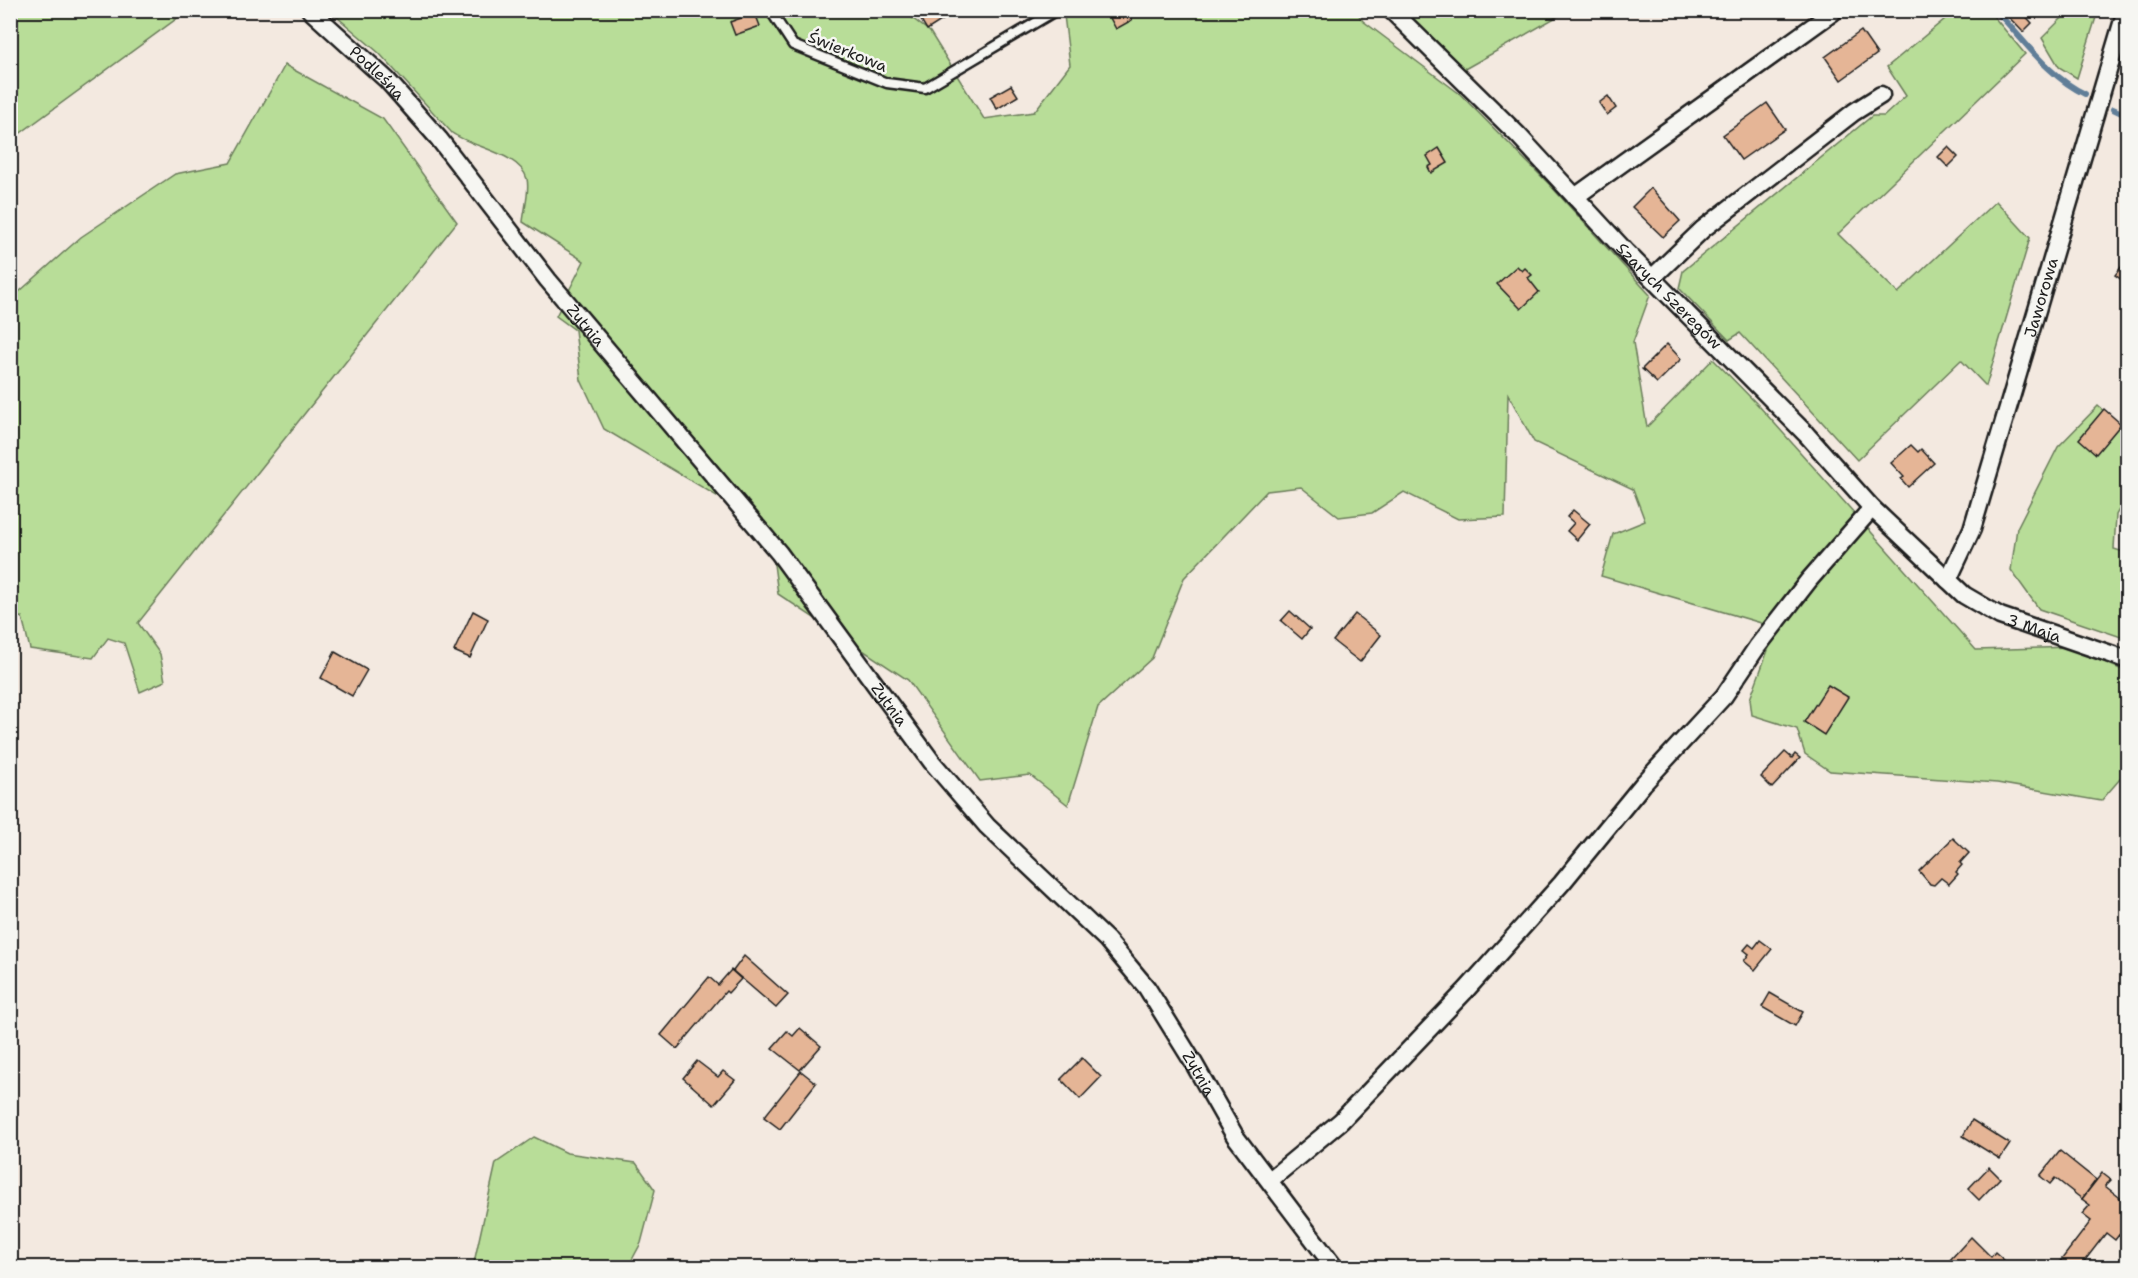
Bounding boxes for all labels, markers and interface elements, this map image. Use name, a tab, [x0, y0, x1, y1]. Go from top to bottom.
street label: Świerkowa	[805, 26, 891, 77]
street label: Podleśna	[345, 41, 410, 104]
street label: Szarych Szeregów	[1612, 238, 1726, 354]
street label: Jaworowa	[2019, 255, 2063, 340]
street label: Żytnia	[562, 300, 610, 351]
street label: 3 Maja	[2004, 609, 2064, 647]
street label: Żytnia	[866, 679, 912, 730]
street label: Żytnia	[1178, 1047, 1220, 1100]

